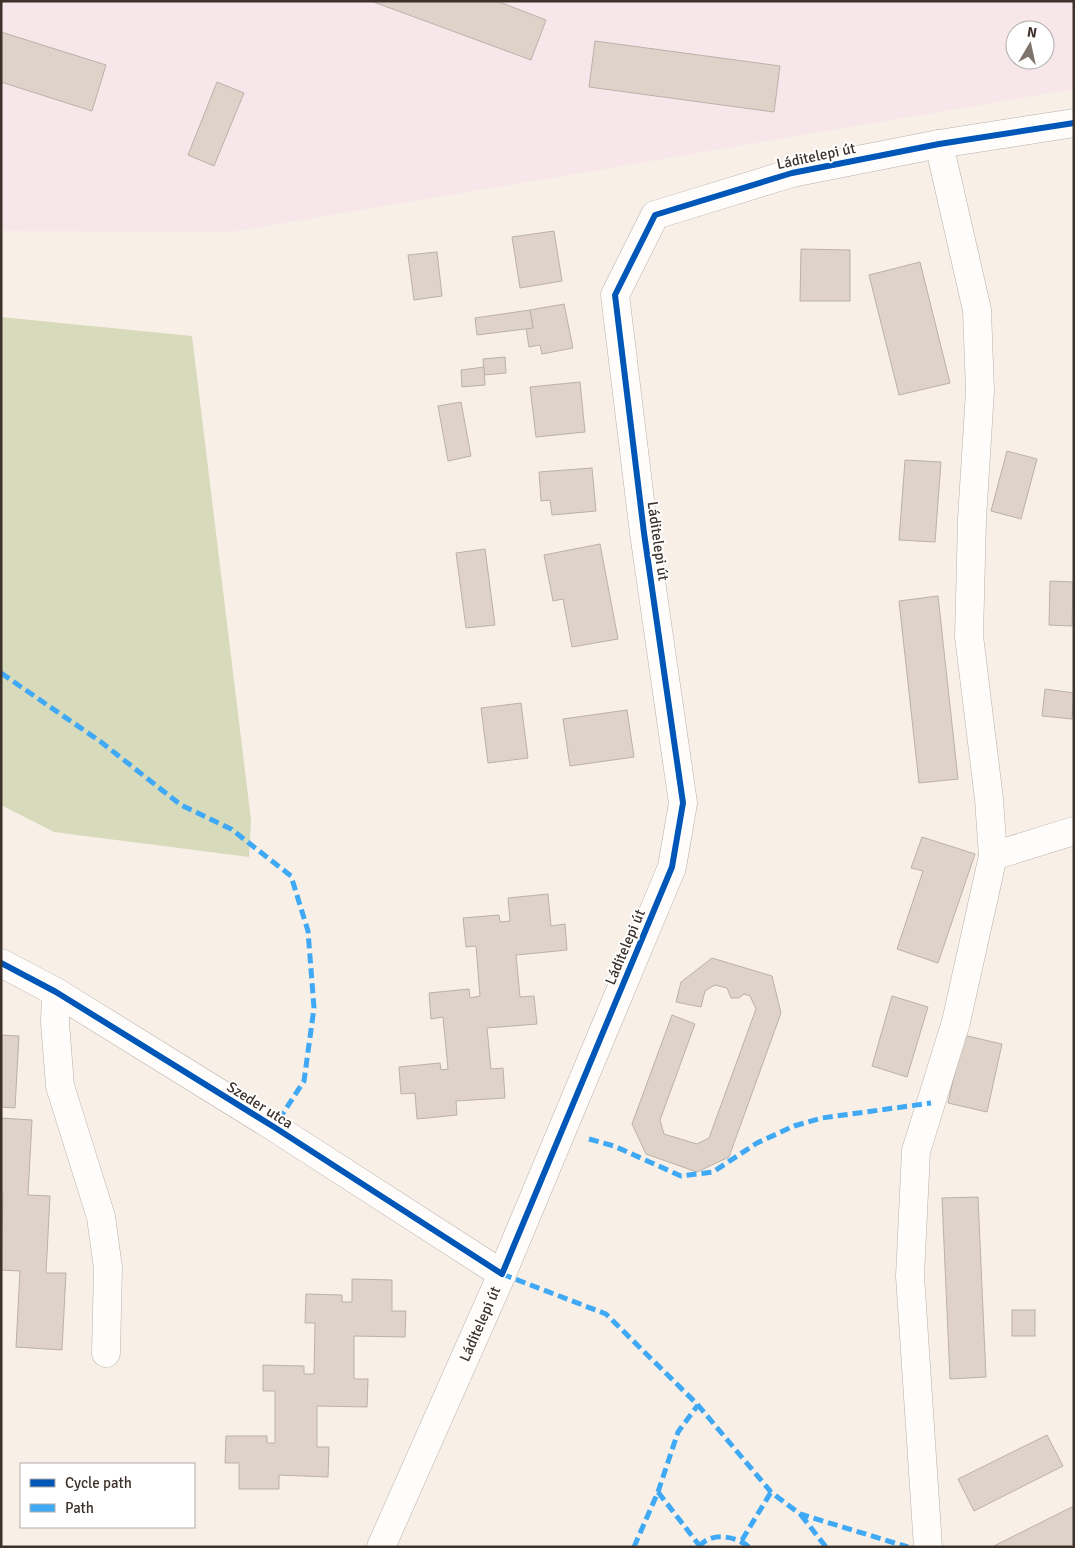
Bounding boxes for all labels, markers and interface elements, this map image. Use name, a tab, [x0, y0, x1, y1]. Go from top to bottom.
north arrow	[1005, 20, 1055, 70]
text: N	[1026, 23, 1038, 42]
street label: Láditelepi út	[775, 139, 857, 173]
street label: Láditelepi út	[644, 500, 672, 582]
street label: Láditelepi út	[601, 907, 649, 987]
street label: Szeder utca	[224, 1078, 296, 1132]
street label: Láditelepi út	[455, 1284, 504, 1364]
legend	[20, 1463, 195, 1528]
text: Cycle path	[65, 1474, 132, 1492]
text: Path	[65, 1499, 94, 1517]

